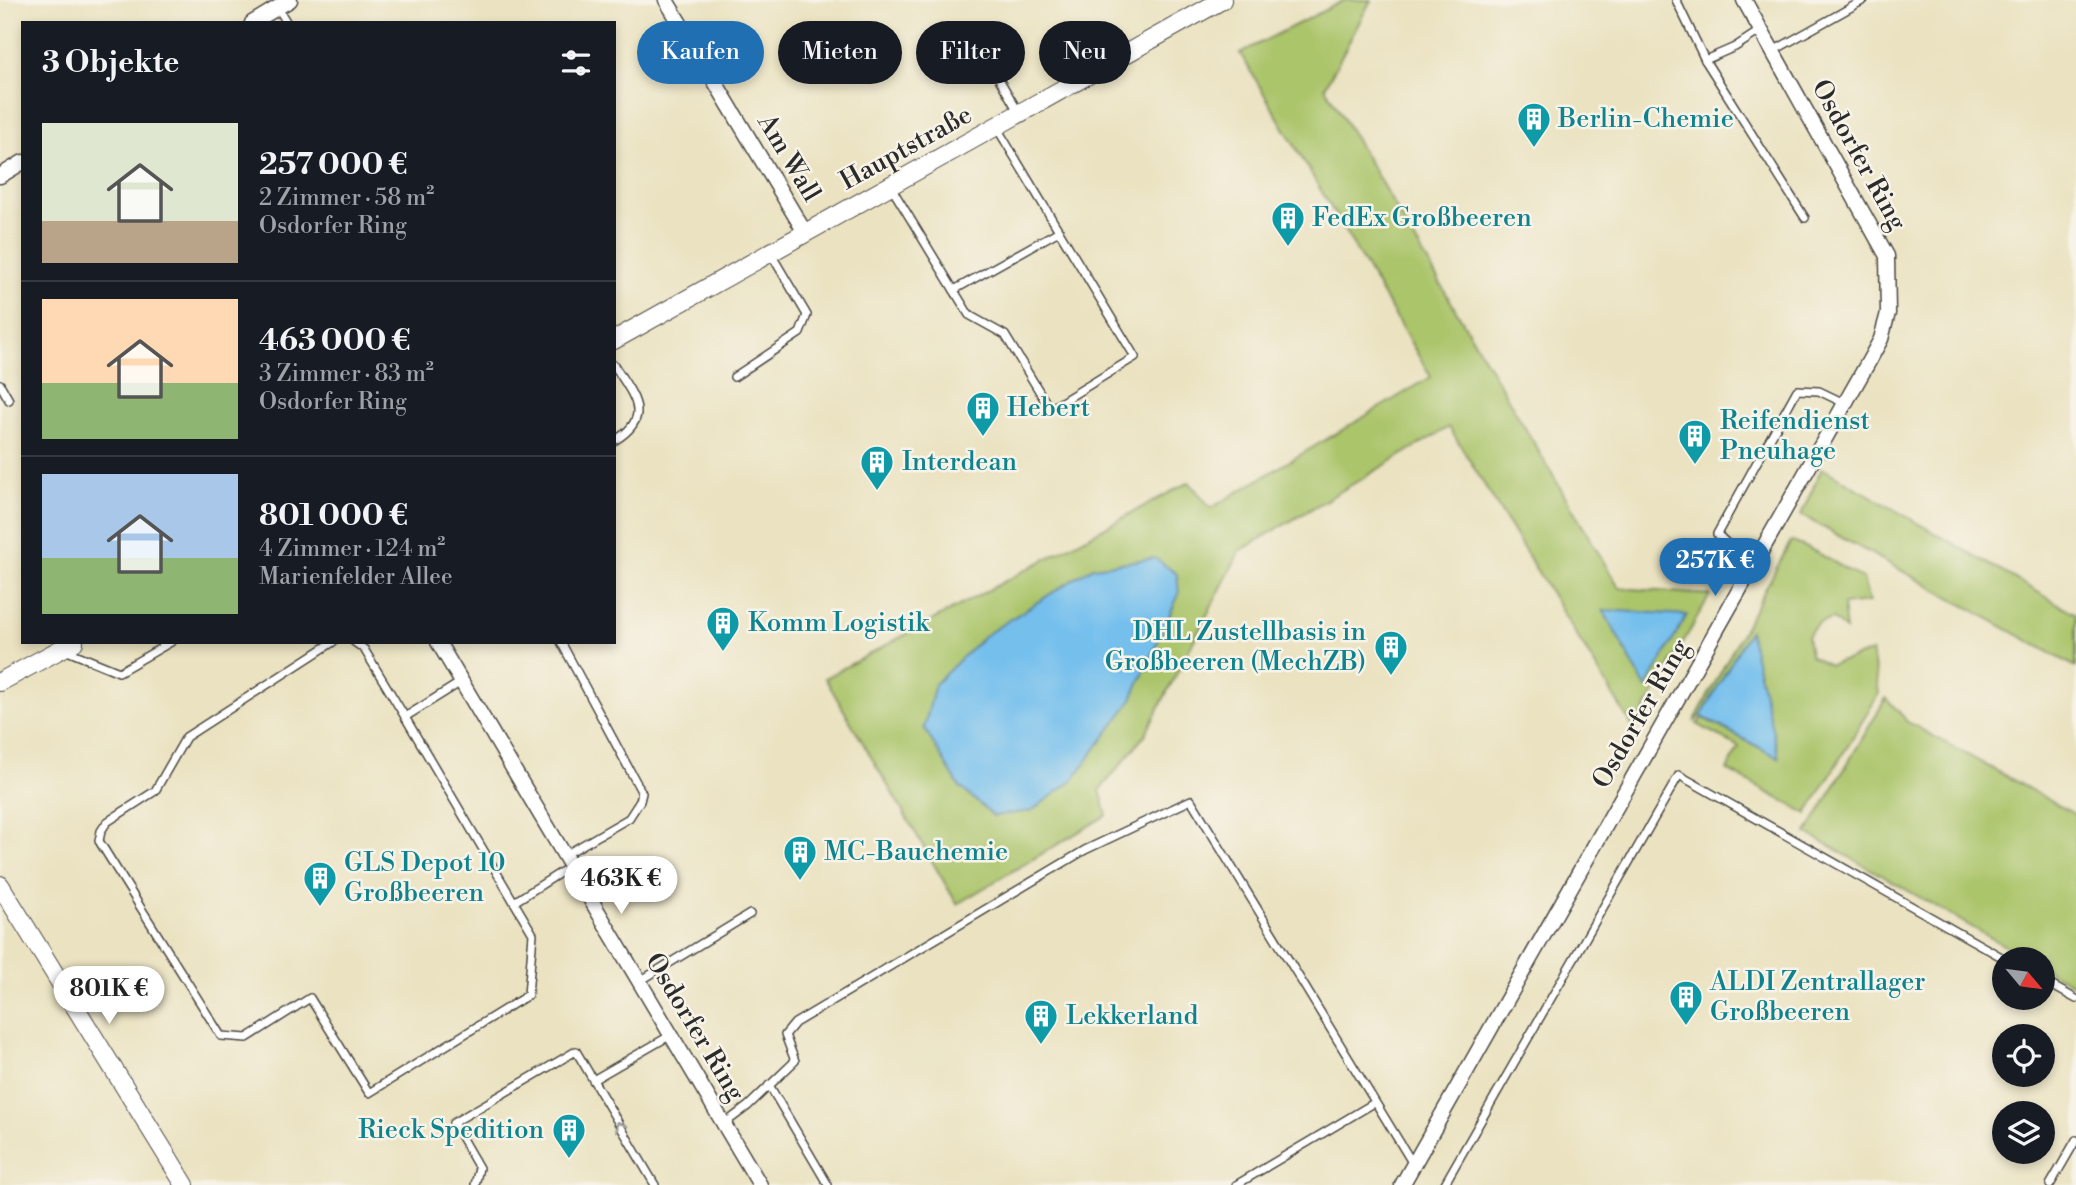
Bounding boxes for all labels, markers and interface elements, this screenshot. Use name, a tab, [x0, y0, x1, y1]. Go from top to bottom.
chip: Kaufen	[637, 21, 764, 84]
chip: Mieten	[778, 21, 902, 84]
chip: Filter	[916, 21, 1025, 84]
chip: Neu	[1039, 21, 1131, 84]
text: 3 Objekte	[42, 44, 179, 82]
icon: filters	[557, 44, 595, 82]
street label: Osdorfer Ring	[1805, 74, 1914, 236]
street label: Hauptstraße	[834, 99, 978, 197]
building icon: Berlin-Chemie	[1515, 100, 1553, 149]
place label: Berlin-Chemie	[1557, 103, 1734, 135]
street label: Am Wall	[750, 108, 828, 208]
text: 257 000 €	[259, 146, 408, 184]
icon: home	[98, 151, 182, 235]
text: 2 Zimmer · 58 m²	[259, 184, 434, 212]
building icon: FedEx Großbeeren	[1269, 199, 1307, 248]
place label: FedEx Großbeeren	[1312, 202, 1532, 234]
text: Osdorfer Ring	[259, 212, 407, 240]
text: 463 000 €	[259, 322, 411, 360]
icon: home	[98, 327, 182, 411]
text: 3 Zimmer · 83 m²	[259, 360, 434, 388]
text: Osdorfer Ring	[259, 388, 407, 416]
building icon: Hebert	[964, 389, 1002, 438]
place label: Hebert	[1007, 392, 1090, 424]
place label: Reifendienst Pneuhage	[1720, 405, 1870, 467]
building icon: Reifendienst Pneuhage	[1676, 417, 1714, 466]
building icon: Interdean	[858, 443, 896, 492]
place label: Interdean	[902, 446, 1017, 478]
text: 801 000 €	[259, 497, 408, 535]
icon: home	[98, 502, 182, 586]
text: 4 Zimmer · 124 m²	[259, 535, 445, 563]
pin: 257K €	[1658, 538, 1772, 598]
text: 257K €	[1676, 547, 1754, 575]
text: Marienfelder Allee	[259, 563, 453, 591]
building icon: Komm Logistik	[704, 604, 742, 653]
place label: Komm Logistik	[748, 607, 931, 639]
place label: DHL Zustellbasis in Großbeeren (MechZB)	[1105, 616, 1366, 678]
building icon: DHL Zustellbasis in Großbeeren (MechZB)	[1372, 628, 1410, 677]
street label: Osdorfer Ring	[1585, 633, 1697, 794]
building icon: MC-Bauchemie	[781, 833, 819, 882]
place label: MC-Bauchemie	[824, 836, 1008, 868]
place label: GLS Depot 10 Großbeeren	[344, 847, 506, 909]
pin: 463K €	[564, 856, 678, 916]
building icon: GLS Depot 10 Großbeeren	[301, 859, 339, 908]
text: 463K €	[580, 865, 662, 893]
street label: Osdorfer Ring	[638, 947, 752, 1107]
north arrow	[1992, 947, 2054, 1010]
map controls	[1992, 947, 2055, 1164]
place label: ALDI Zentrallager Großbeeren	[1709, 966, 1926, 1028]
pin: 801K €	[52, 967, 166, 1026]
text: 801K €	[70, 975, 148, 1003]
building icon: ALDI Zentrallager Großbeeren	[1667, 978, 1705, 1027]
building icon: Lekkerland	[1022, 997, 1060, 1046]
place label: Lekkerland	[1066, 1000, 1199, 1032]
button: locate	[1992, 1024, 2055, 1087]
button: layers	[1992, 1101, 2055, 1164]
building icon: Rieck Spedition	[550, 1111, 588, 1160]
place label: Rieck Spedition	[358, 1114, 544, 1146]
one-way arrow	[615, 1121, 628, 1134]

